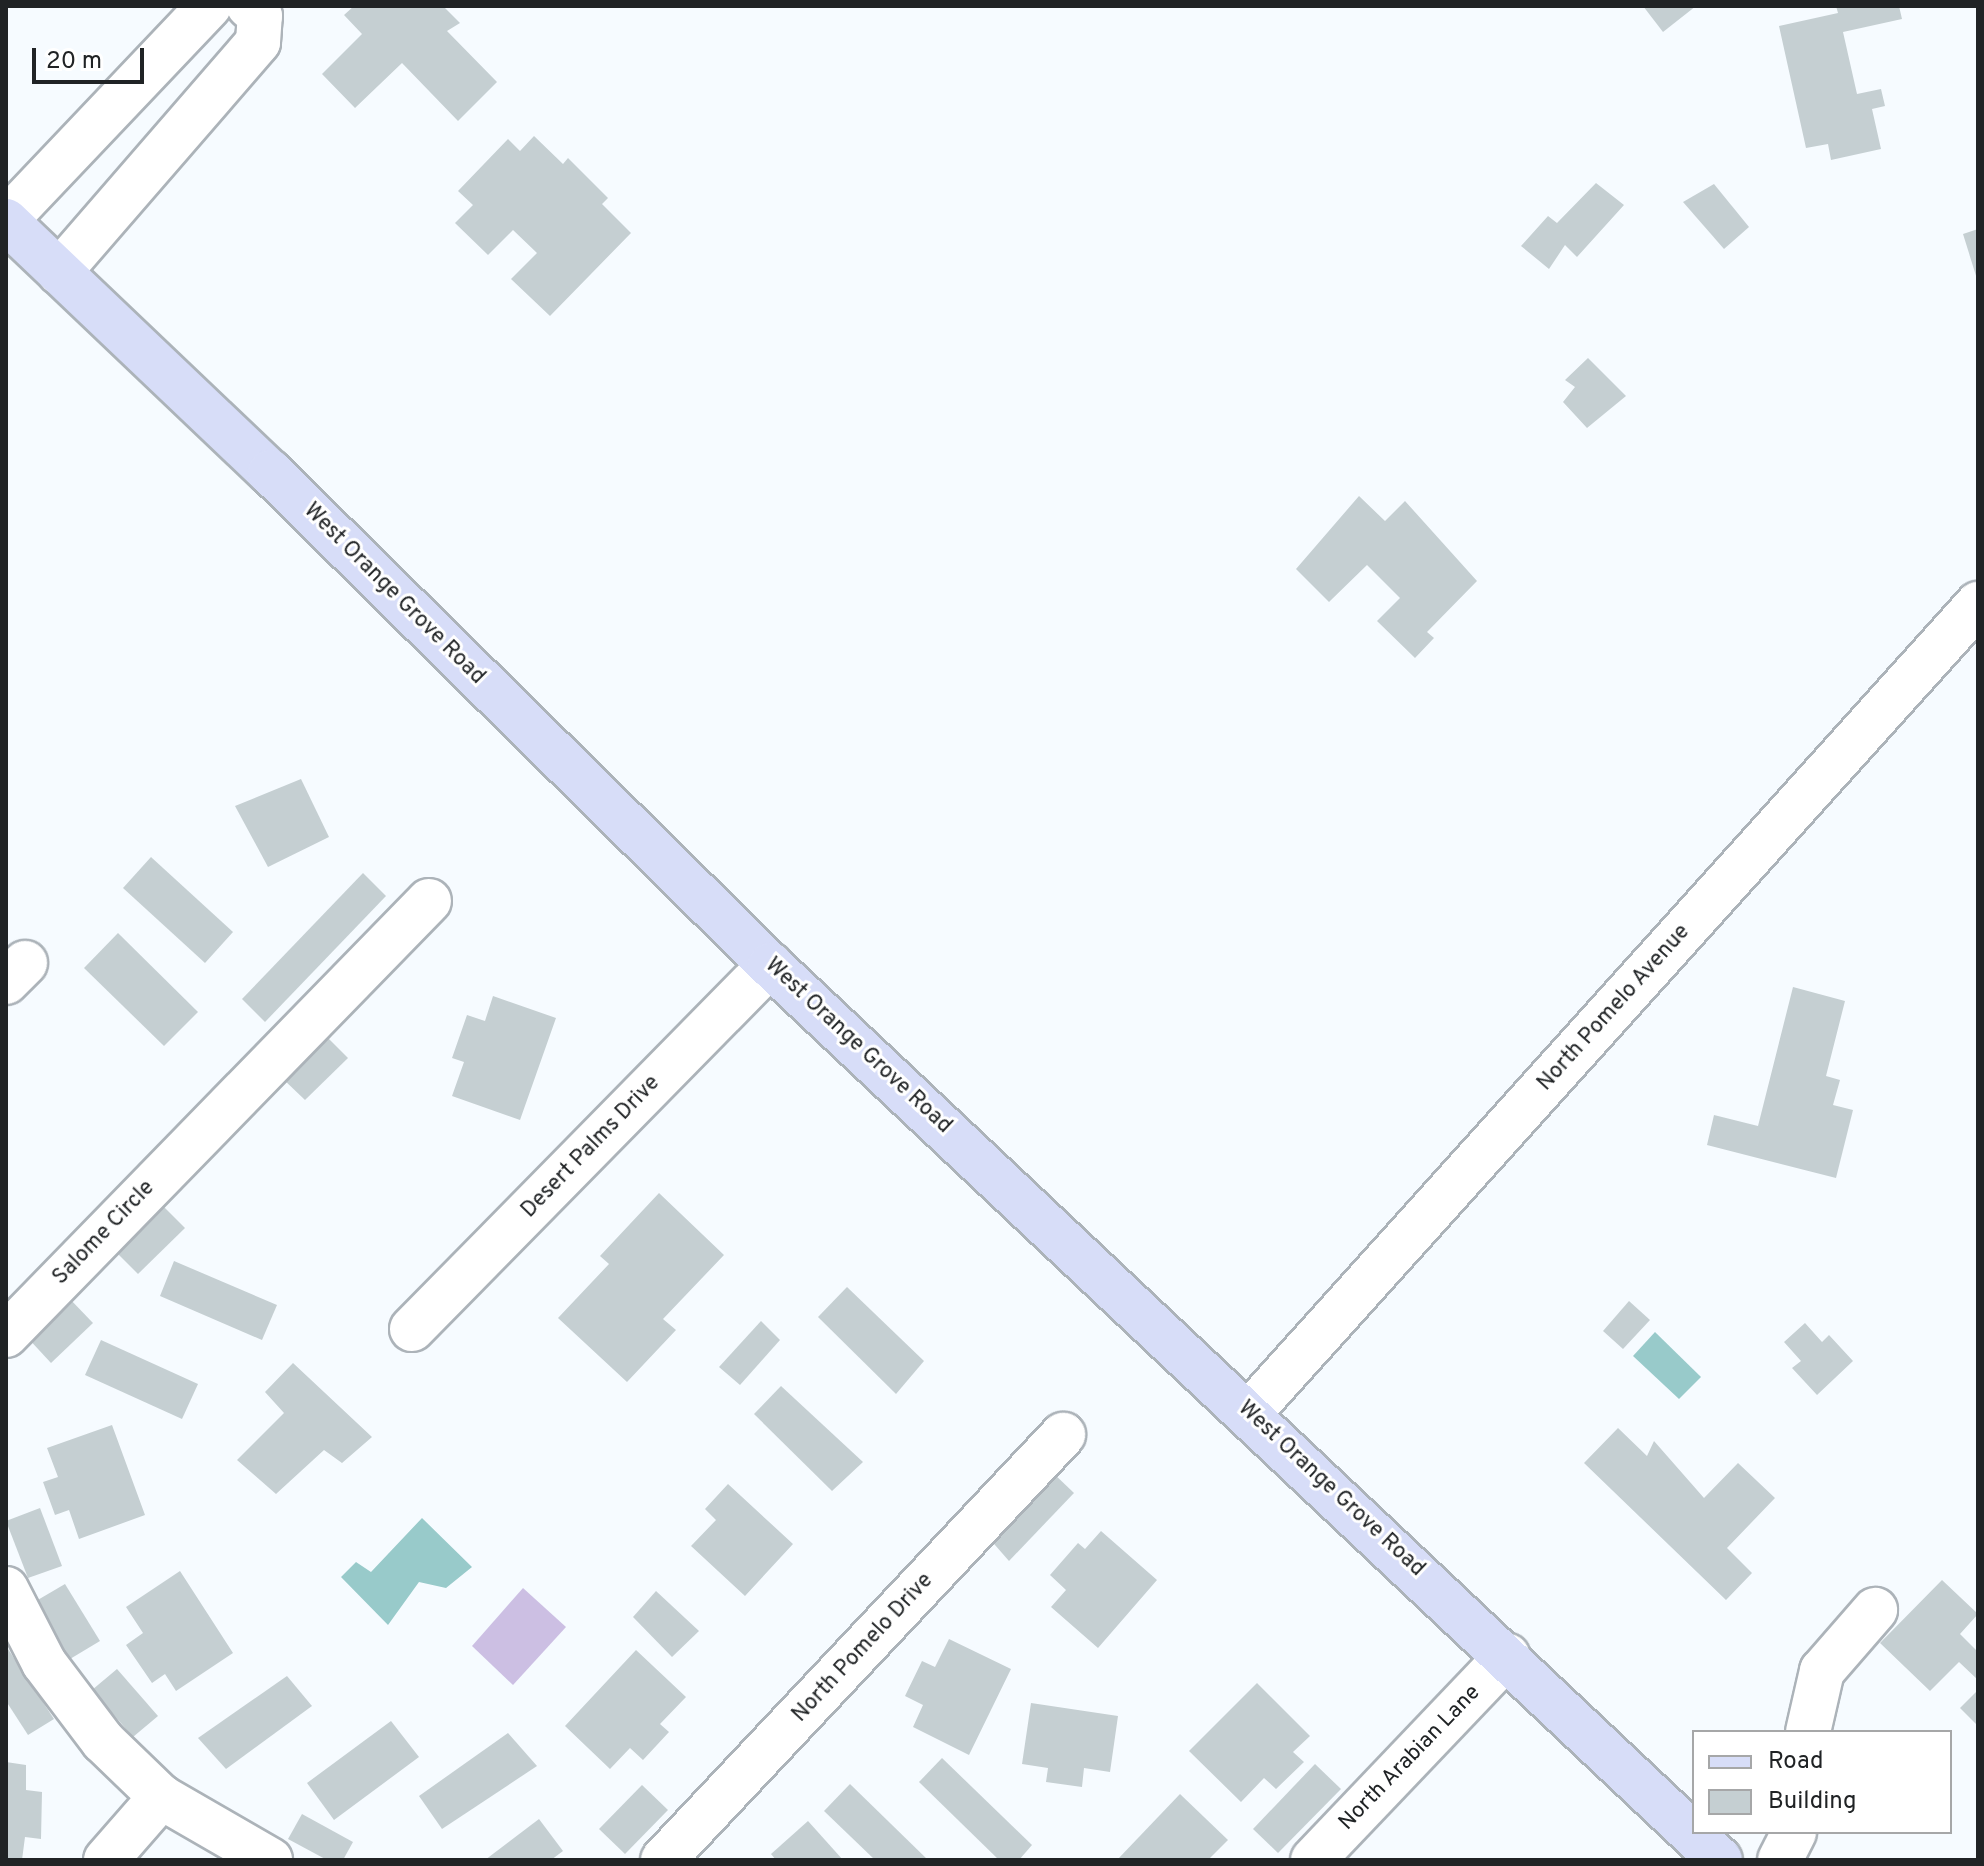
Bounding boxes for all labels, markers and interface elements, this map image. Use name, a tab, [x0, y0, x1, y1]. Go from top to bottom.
scale bar	[36, 32, 148, 82]
text: 20 m	[46, 47, 102, 77]
street label: West Orange Grove Road	[298, 498, 490, 690]
street label: North Pomelo Avenue	[1532, 919, 1696, 1097]
street label: West Orange Grove Road	[759, 953, 957, 1139]
street label: Desert Palms Drive	[516, 1070, 666, 1224]
street label: Salome Circle	[48, 1175, 160, 1291]
street label: West Orange Grove Road	[1232, 1396, 1430, 1582]
street label: North Pomelo Drive	[787, 1568, 939, 1728]
street label: North Arabian Lane	[1334, 1679, 1486, 1837]
legend	[1692, 1730, 1952, 1834]
text: Road	[1768, 1747, 1824, 1777]
text: Building	[1768, 1787, 1857, 1817]

